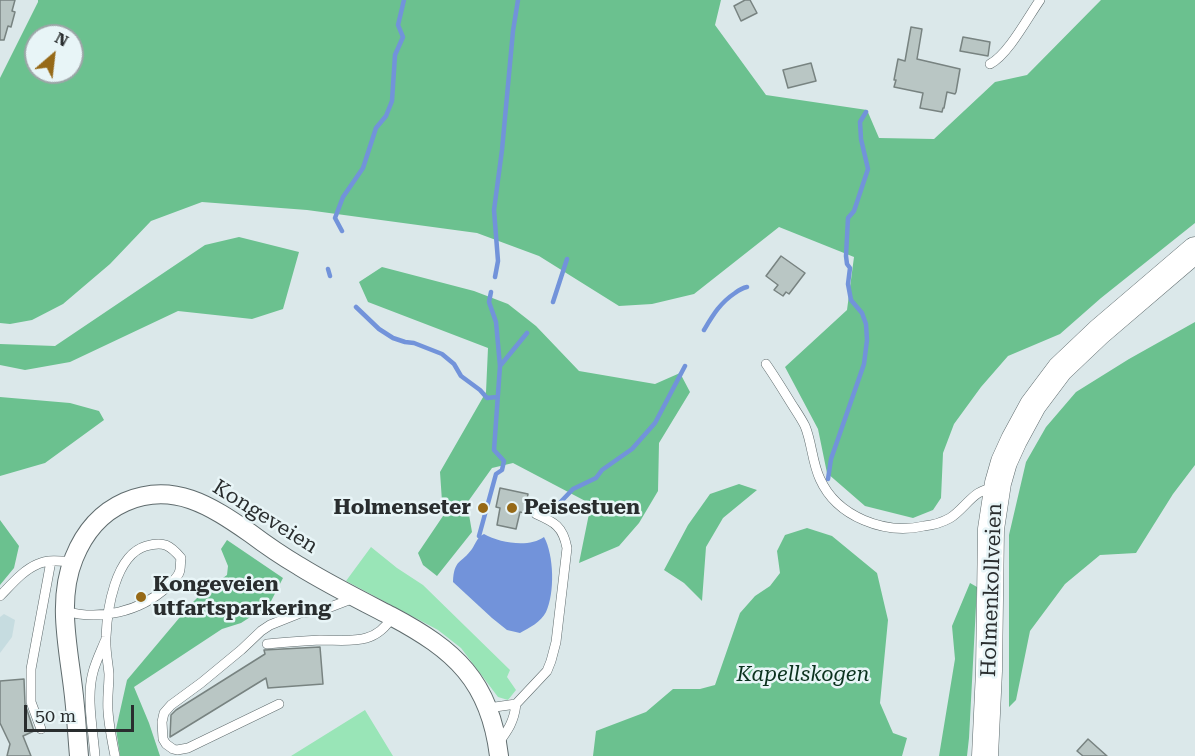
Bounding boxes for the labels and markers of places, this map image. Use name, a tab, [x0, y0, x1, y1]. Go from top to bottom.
place label: Holmenseter	[333, 495, 471, 521]
place label: Peisestuen	[524, 495, 640, 521]
marker: Holmenseter	[476, 501, 490, 515]
marker: Peisestuen	[505, 501, 519, 515]
place label: Kongeveien utfartsparkering	[153, 572, 331, 622]
marker: Kongeveien utfartsparkering	[134, 590, 148, 604]

